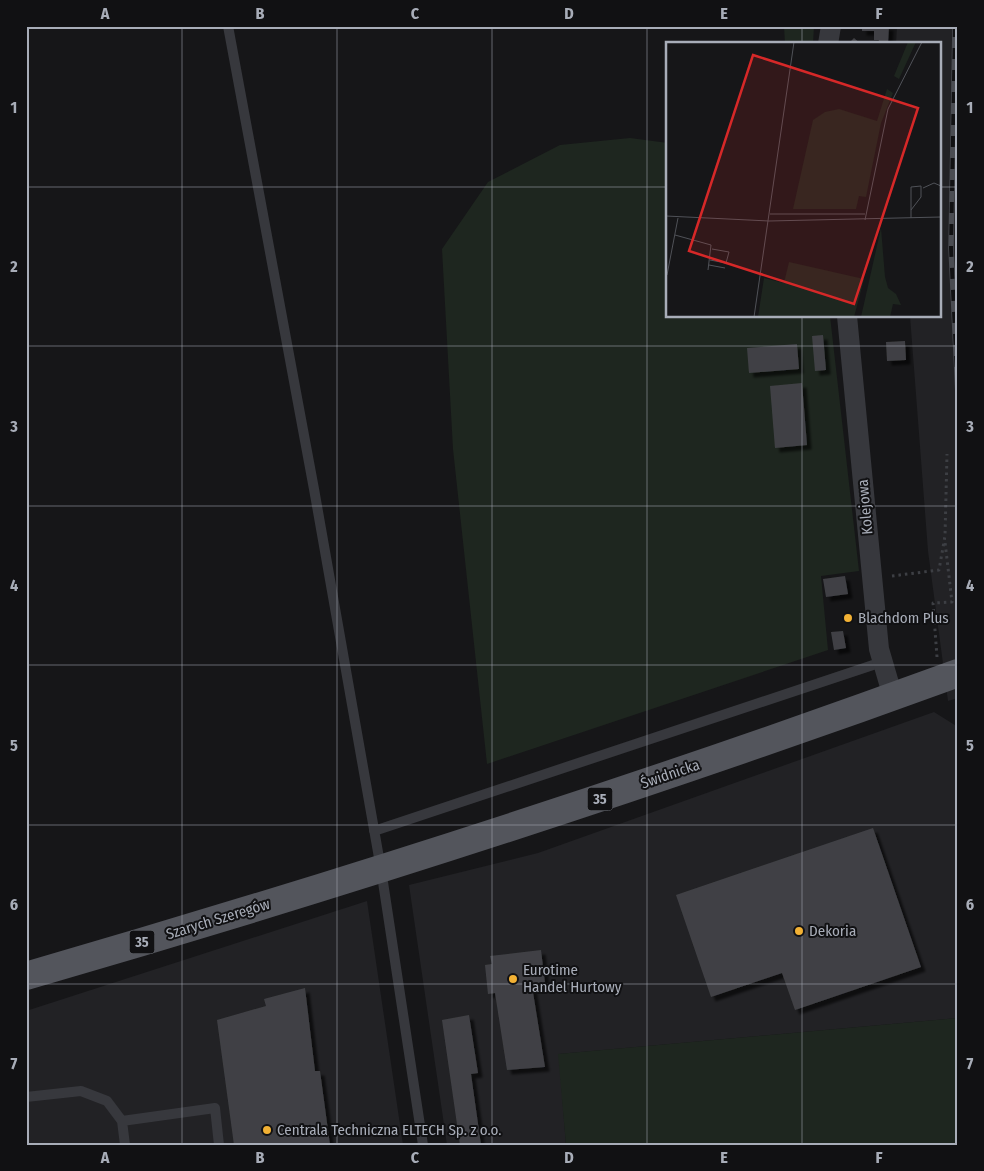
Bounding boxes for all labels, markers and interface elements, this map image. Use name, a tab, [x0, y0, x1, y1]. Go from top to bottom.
text: A	[100, 4, 110, 23]
text: B	[256, 4, 265, 23]
text: C	[411, 4, 420, 23]
text: D	[564, 4, 574, 23]
text: E	[720, 4, 728, 23]
text: F	[875, 4, 883, 23]
inset map	[666, 42, 942, 318]
text: 1	[11, 98, 17, 117]
text: 1	[967, 98, 973, 117]
text: 2	[9, 257, 18, 276]
text: 2	[965, 257, 974, 276]
text: 3	[9, 417, 18, 436]
text: 3	[965, 417, 974, 436]
street label: Kolejowa	[854, 479, 876, 535]
text: 4	[10, 576, 18, 595]
text: 4	[966, 576, 974, 595]
place label: Blachdom Plus	[858, 609, 949, 627]
marker: Blachdom Plus	[842, 612, 854, 624]
text: 5	[10, 736, 18, 755]
text: 5	[966, 736, 974, 755]
street label: Świdnicka	[638, 756, 702, 792]
road number: 35	[588, 788, 612, 811]
text: 6	[10, 895, 18, 914]
street label: Szarych Szeregów	[164, 895, 272, 943]
text: 6	[966, 895, 974, 914]
place label: Dekoria	[809, 922, 856, 940]
marker: Dekoria	[793, 925, 805, 937]
road number: 35	[130, 930, 154, 954]
place label: Eurotime Handel Hurtowy	[523, 961, 622, 996]
marker: Eurotime Handel Hurtowy	[507, 973, 519, 985]
text: 7	[11, 1054, 18, 1073]
text: 7	[967, 1054, 974, 1073]
place label: Centrala Techniczna ELTECH Sp. z o.o.	[277, 1121, 502, 1139]
marker: Centrala Techniczna ELTECH Sp. z o.o.	[261, 1124, 273, 1136]
text: A	[100, 1148, 110, 1167]
text: B	[256, 1148, 265, 1167]
text: C	[411, 1148, 420, 1167]
text: D	[564, 1148, 574, 1167]
text: E	[720, 1148, 728, 1167]
text: F	[875, 1148, 883, 1167]

